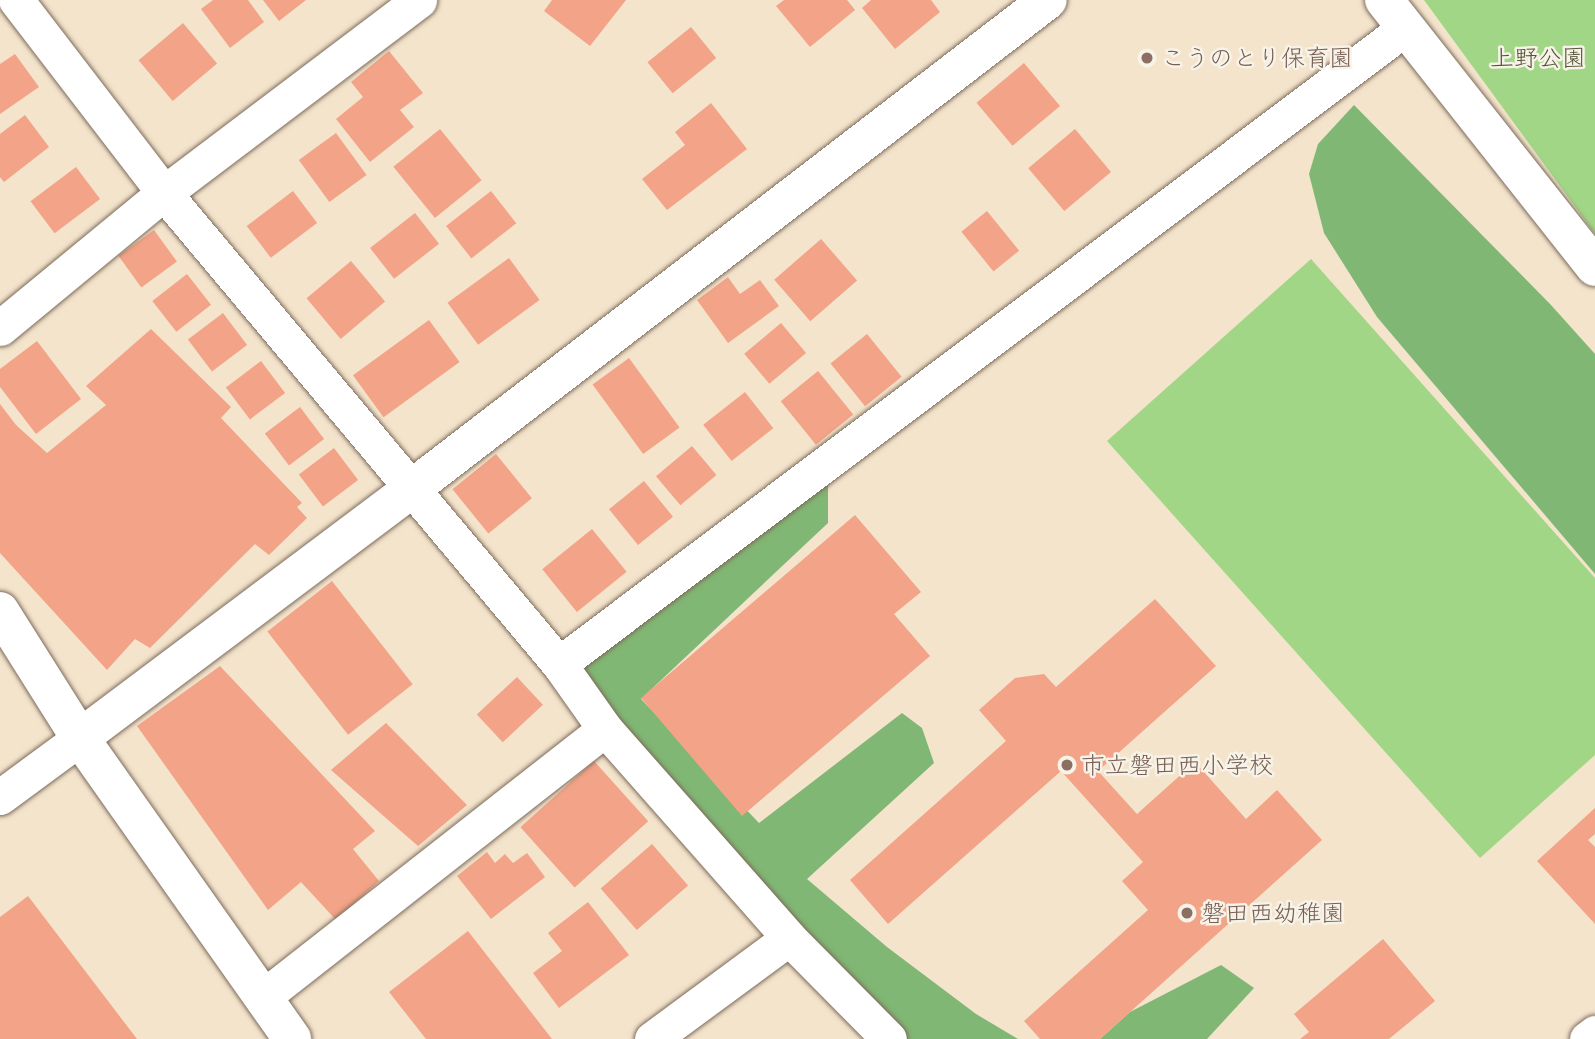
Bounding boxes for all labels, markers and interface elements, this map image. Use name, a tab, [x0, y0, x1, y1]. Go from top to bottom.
place label: こうのとり保育園	[1161, 44, 1353, 72]
park label: 上野公園	[1490, 44, 1586, 72]
marker: こうのとり保育園	[1139, 50, 1155, 66]
place label: 市立磐田西小学校	[1081, 751, 1273, 779]
marker: 市立磐田西小学校	[1059, 757, 1075, 773]
place label: 磐田西幼稚園	[1201, 899, 1345, 927]
marker: 磐田西幼稚園	[1179, 905, 1195, 921]

